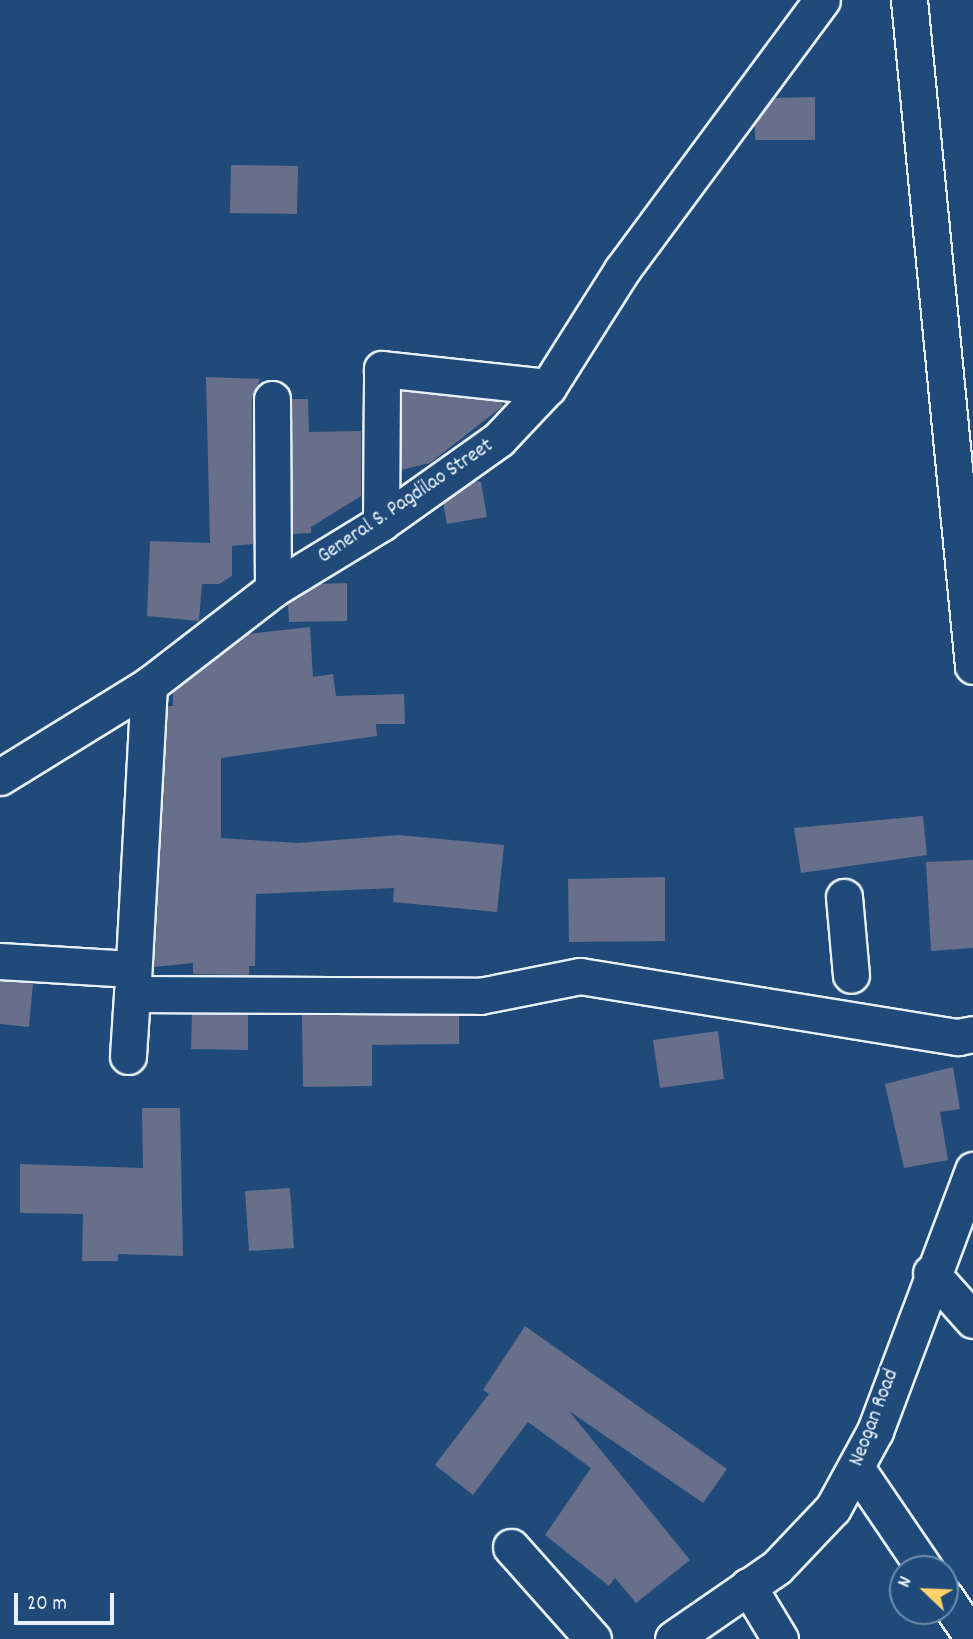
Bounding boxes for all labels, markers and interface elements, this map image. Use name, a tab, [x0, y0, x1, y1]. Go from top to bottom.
street label: General S. Pagdilao Street	[314, 434, 498, 570]
street label: Neogan Road	[845, 1366, 905, 1470]
north arrow	[889, 1555, 959, 1625]
text: N	[892, 1573, 920, 1592]
scale bar	[18, 1580, 117, 1624]
text: 20 m	[27, 1590, 67, 1620]

